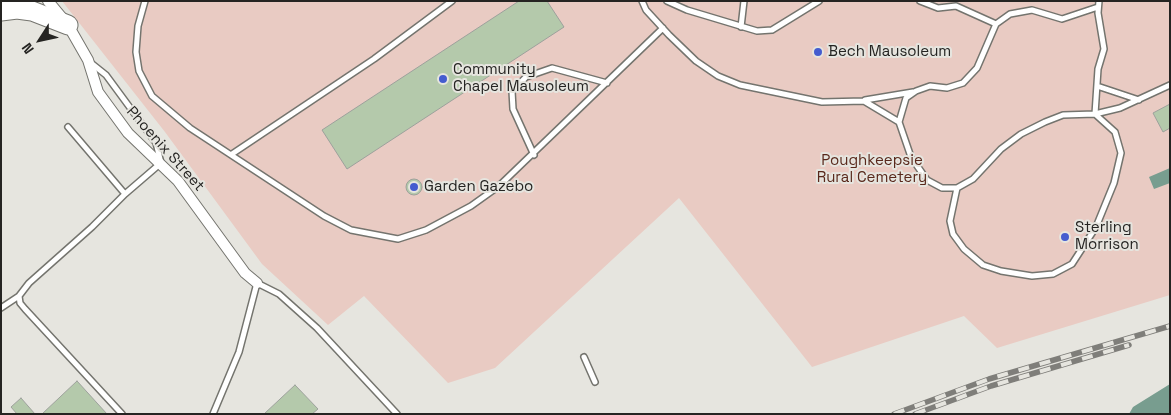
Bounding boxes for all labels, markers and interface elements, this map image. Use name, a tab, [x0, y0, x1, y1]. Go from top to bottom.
north arrow	[15, 15, 65, 65]
text: N	[18, 40, 38, 58]
place label: Bech Mausoleum	[828, 43, 951, 61]
marker: Bech Mausoleum	[812, 46, 824, 58]
place label: Community Chapel Mausoleum	[453, 61, 589, 96]
marker: Community Chapel Mausoleum	[437, 73, 449, 85]
street label: Phoenix Street	[122, 103, 208, 195]
park label: Poughkeepsie Rural Cemetery	[817, 152, 927, 187]
place label: Garden Gazebo	[424, 178, 533, 196]
marker: Garden Gazebo	[408, 181, 420, 193]
place label: Sterling Morrison	[1075, 219, 1139, 254]
marker: Sterling Morrison	[1059, 231, 1071, 243]

